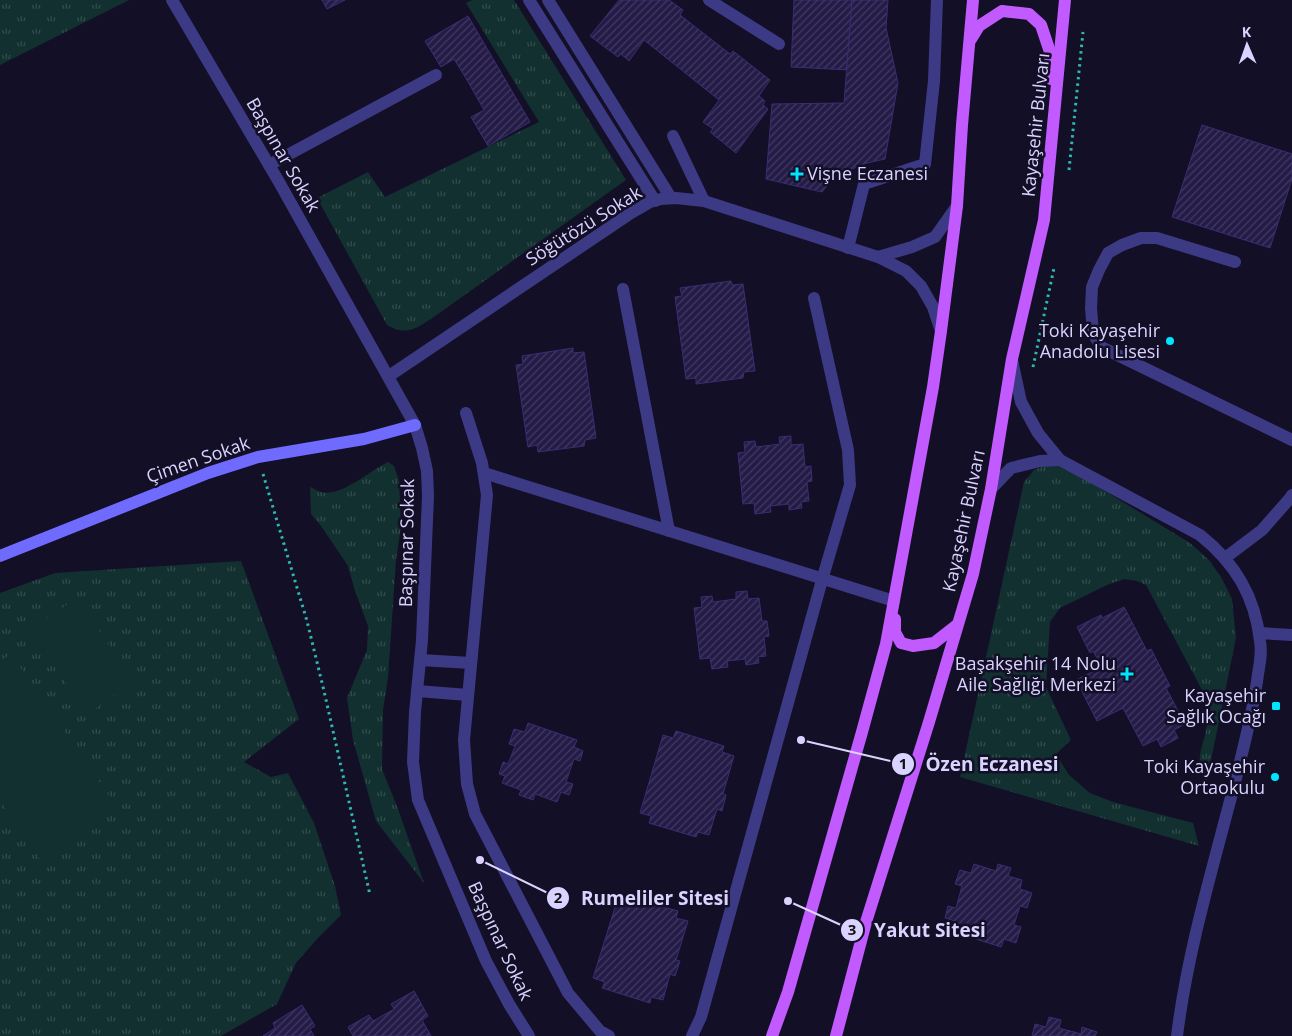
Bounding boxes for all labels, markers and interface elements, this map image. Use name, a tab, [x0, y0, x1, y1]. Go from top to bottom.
north arrow	[1222, 20, 1272, 70]
text: K	[1242, 22, 1252, 41]
street label: Kayaşehir Bulvarı	[1016, 52, 1054, 198]
street label: Başpınar Sokak	[241, 93, 327, 217]
place label: Vişne Eczanesi	[807, 161, 928, 185]
marker: Vişne Eczanesi	[791, 168, 803, 180]
street label: Söğütözü Sokak	[521, 180, 646, 270]
place label: Toki Kayaşehir Anadolu Lisesi	[1039, 318, 1161, 363]
marker: Toki Kayaşehir Anadolu Lisesi	[1164, 335, 1176, 347]
street label: Çimen Sokak	[143, 430, 253, 488]
street label: Kayaşehir Bulvarı	[936, 448, 990, 594]
street label: Başpınar Sokak	[393, 478, 419, 607]
place label: Başakşehir 14 Nolu Aile Sağlığı Merkezi	[955, 651, 1116, 696]
marker: Başakşehir 14 Nolu Aile Sağlığı Merkezi	[1120, 667, 1134, 681]
place label: Kayaşehir Sağlık Ocağı	[1166, 683, 1267, 728]
marker: Kayaşehir Sağlık Ocağı	[1270, 700, 1282, 712]
callout: Özen Eczanesi	[891, 747, 1069, 781]
text: Özen Eczanesi	[925, 751, 1059, 777]
text: 1	[899, 753, 907, 773]
place label: Toki Kayaşehir Ortaokulu	[1144, 754, 1266, 799]
marker: Toki Kayaşehir Ortaokulu	[1269, 771, 1281, 783]
street label: Başpınar Sokak	[463, 877, 539, 1004]
callout: Rumeliler Sitesi	[546, 881, 739, 915]
text: Rumeliler Sitesi	[581, 885, 729, 911]
text: 2	[554, 887, 563, 907]
callout: Yakut Sitesi	[840, 913, 996, 947]
text: Yakut Sitesi	[874, 917, 986, 943]
text: 3	[848, 919, 856, 939]

